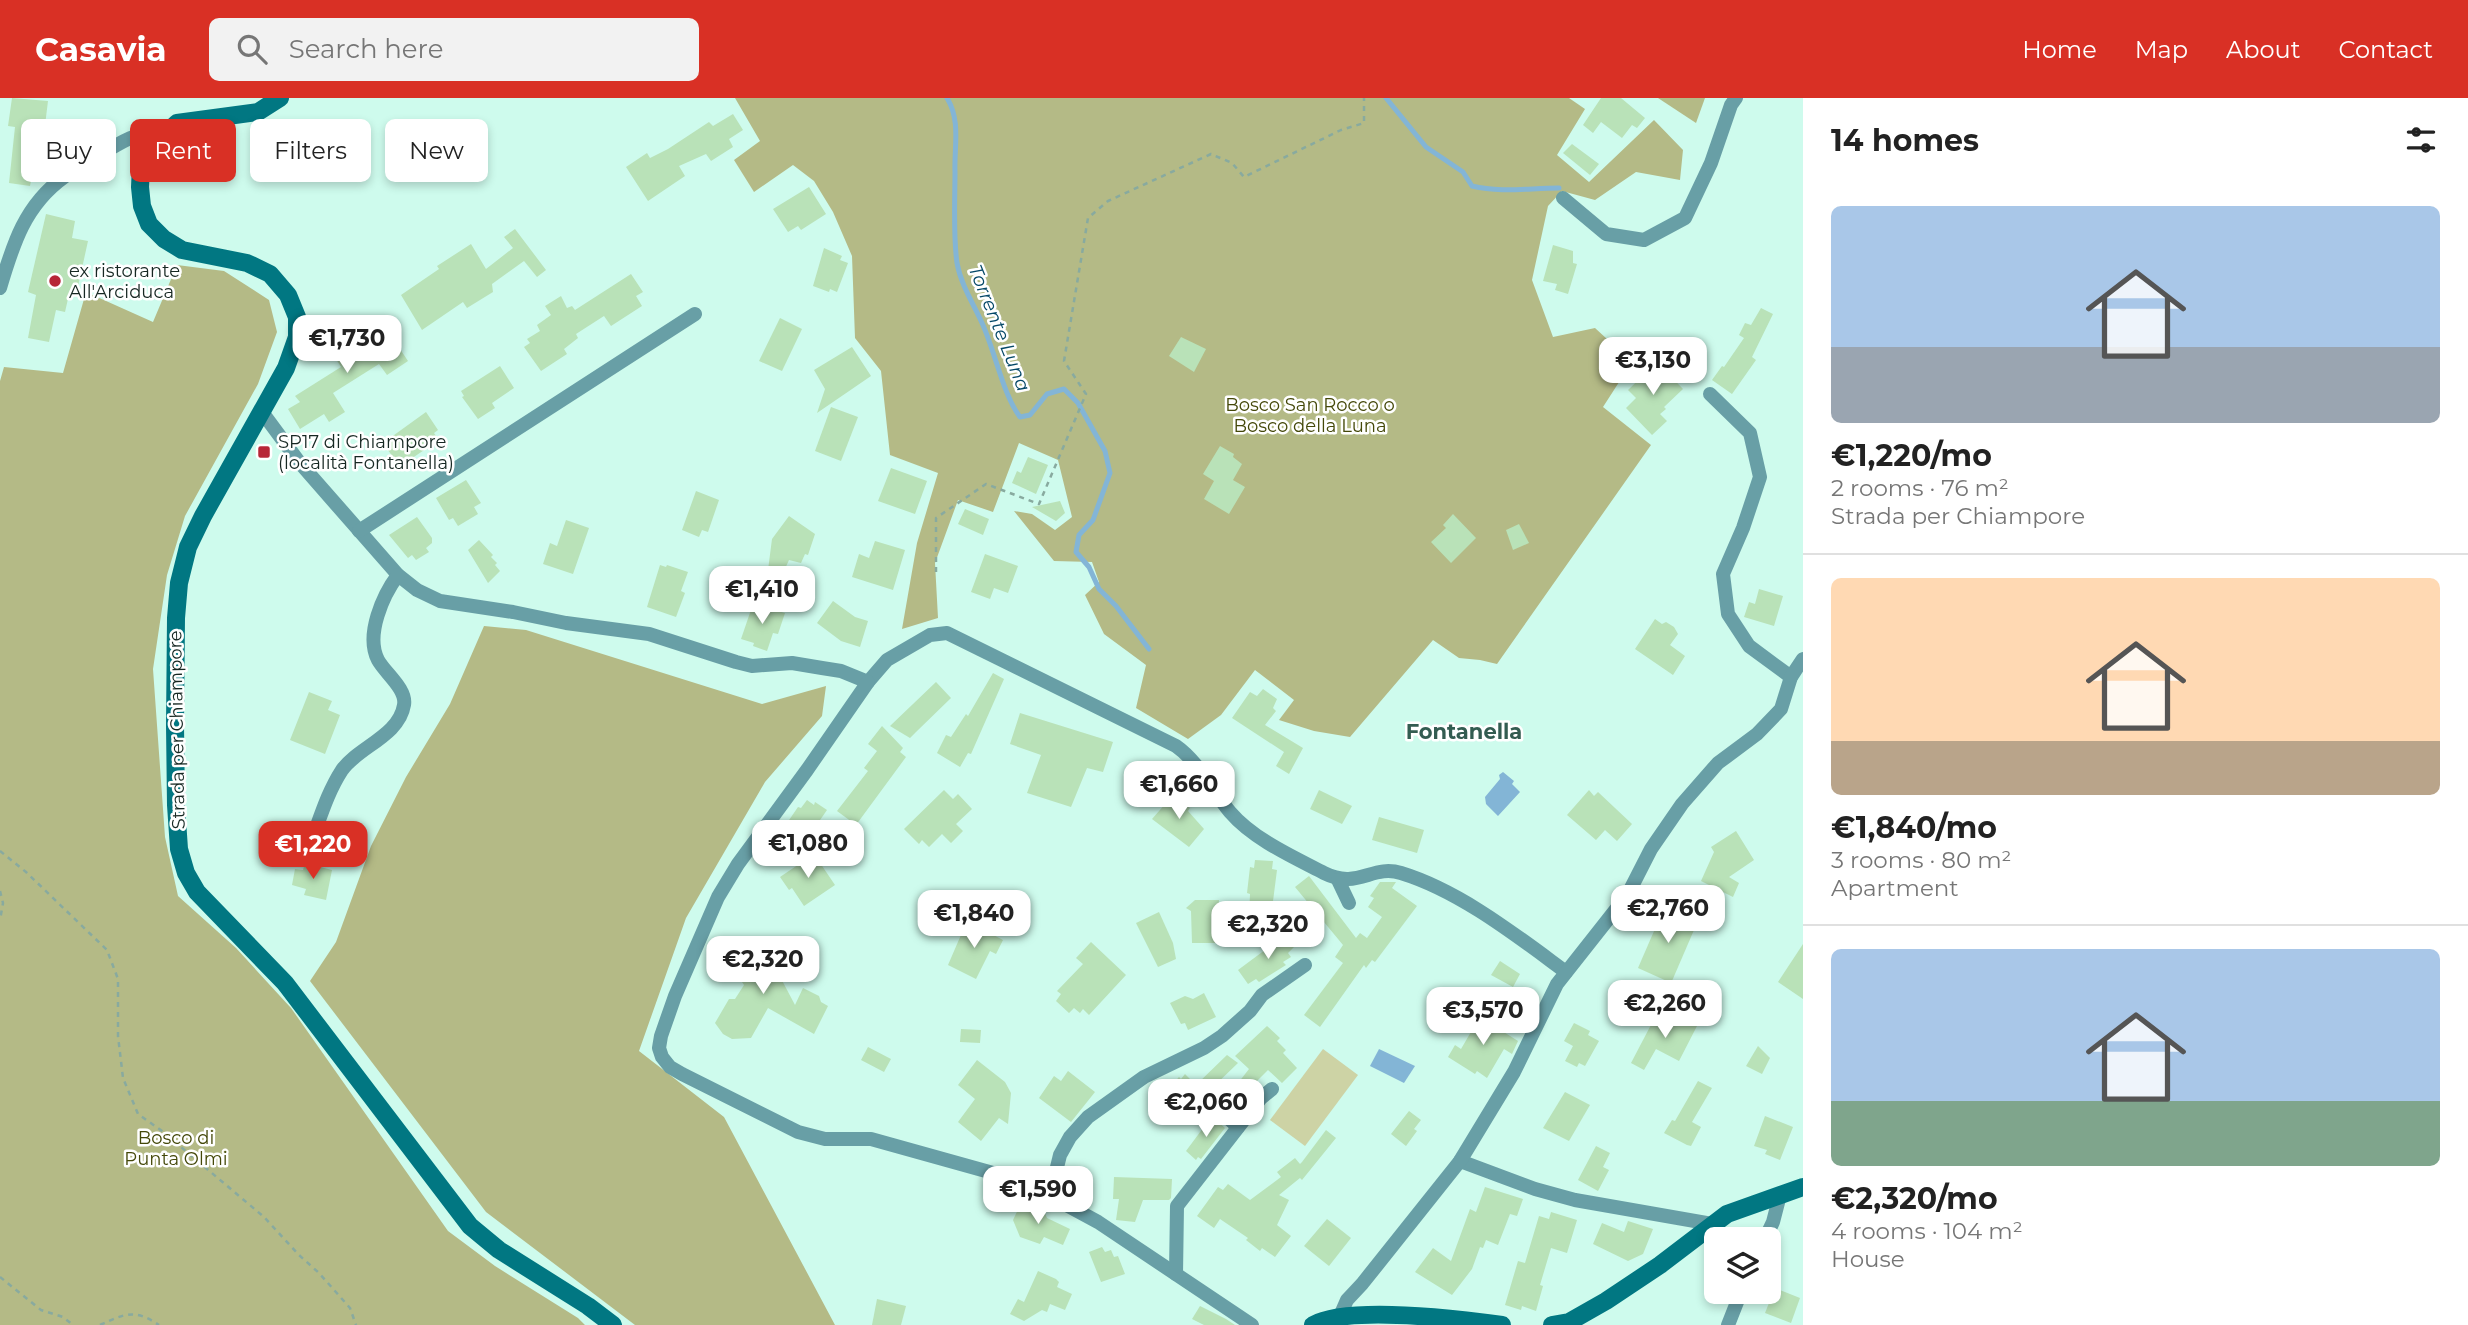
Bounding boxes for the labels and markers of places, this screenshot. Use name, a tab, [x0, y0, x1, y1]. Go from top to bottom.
place label: ex ristorante All'Arciduca	[69, 260, 180, 303]
marker: ex ristorante All'Arciduca	[47, 273, 63, 289]
pin: €1,730	[290, 316, 404, 375]
pin: €3,130	[1596, 338, 1710, 397]
place label: SP17 di Chiampore (località Fontanella)	[278, 431, 454, 474]
marker: SP17 di Chiampore (località Fontanella)	[256, 444, 272, 460]
pin: €1,410	[705, 566, 819, 626]
pin: €1,660	[1122, 762, 1236, 821]
pin: €1,080	[751, 820, 865, 880]
pin: €1,220	[256, 822, 370, 881]
pin: €2,760	[1611, 886, 1725, 945]
pin: €1,840	[917, 890, 1031, 950]
pin: €2,320	[1211, 902, 1325, 961]
pin: €2,320	[706, 936, 820, 996]
pin: €2,260	[1608, 981, 1722, 1040]
pin: €3,570	[1426, 988, 1540, 1047]
pin: €2,060	[1149, 1080, 1263, 1139]
pin: €1,590	[981, 1166, 1095, 1226]

